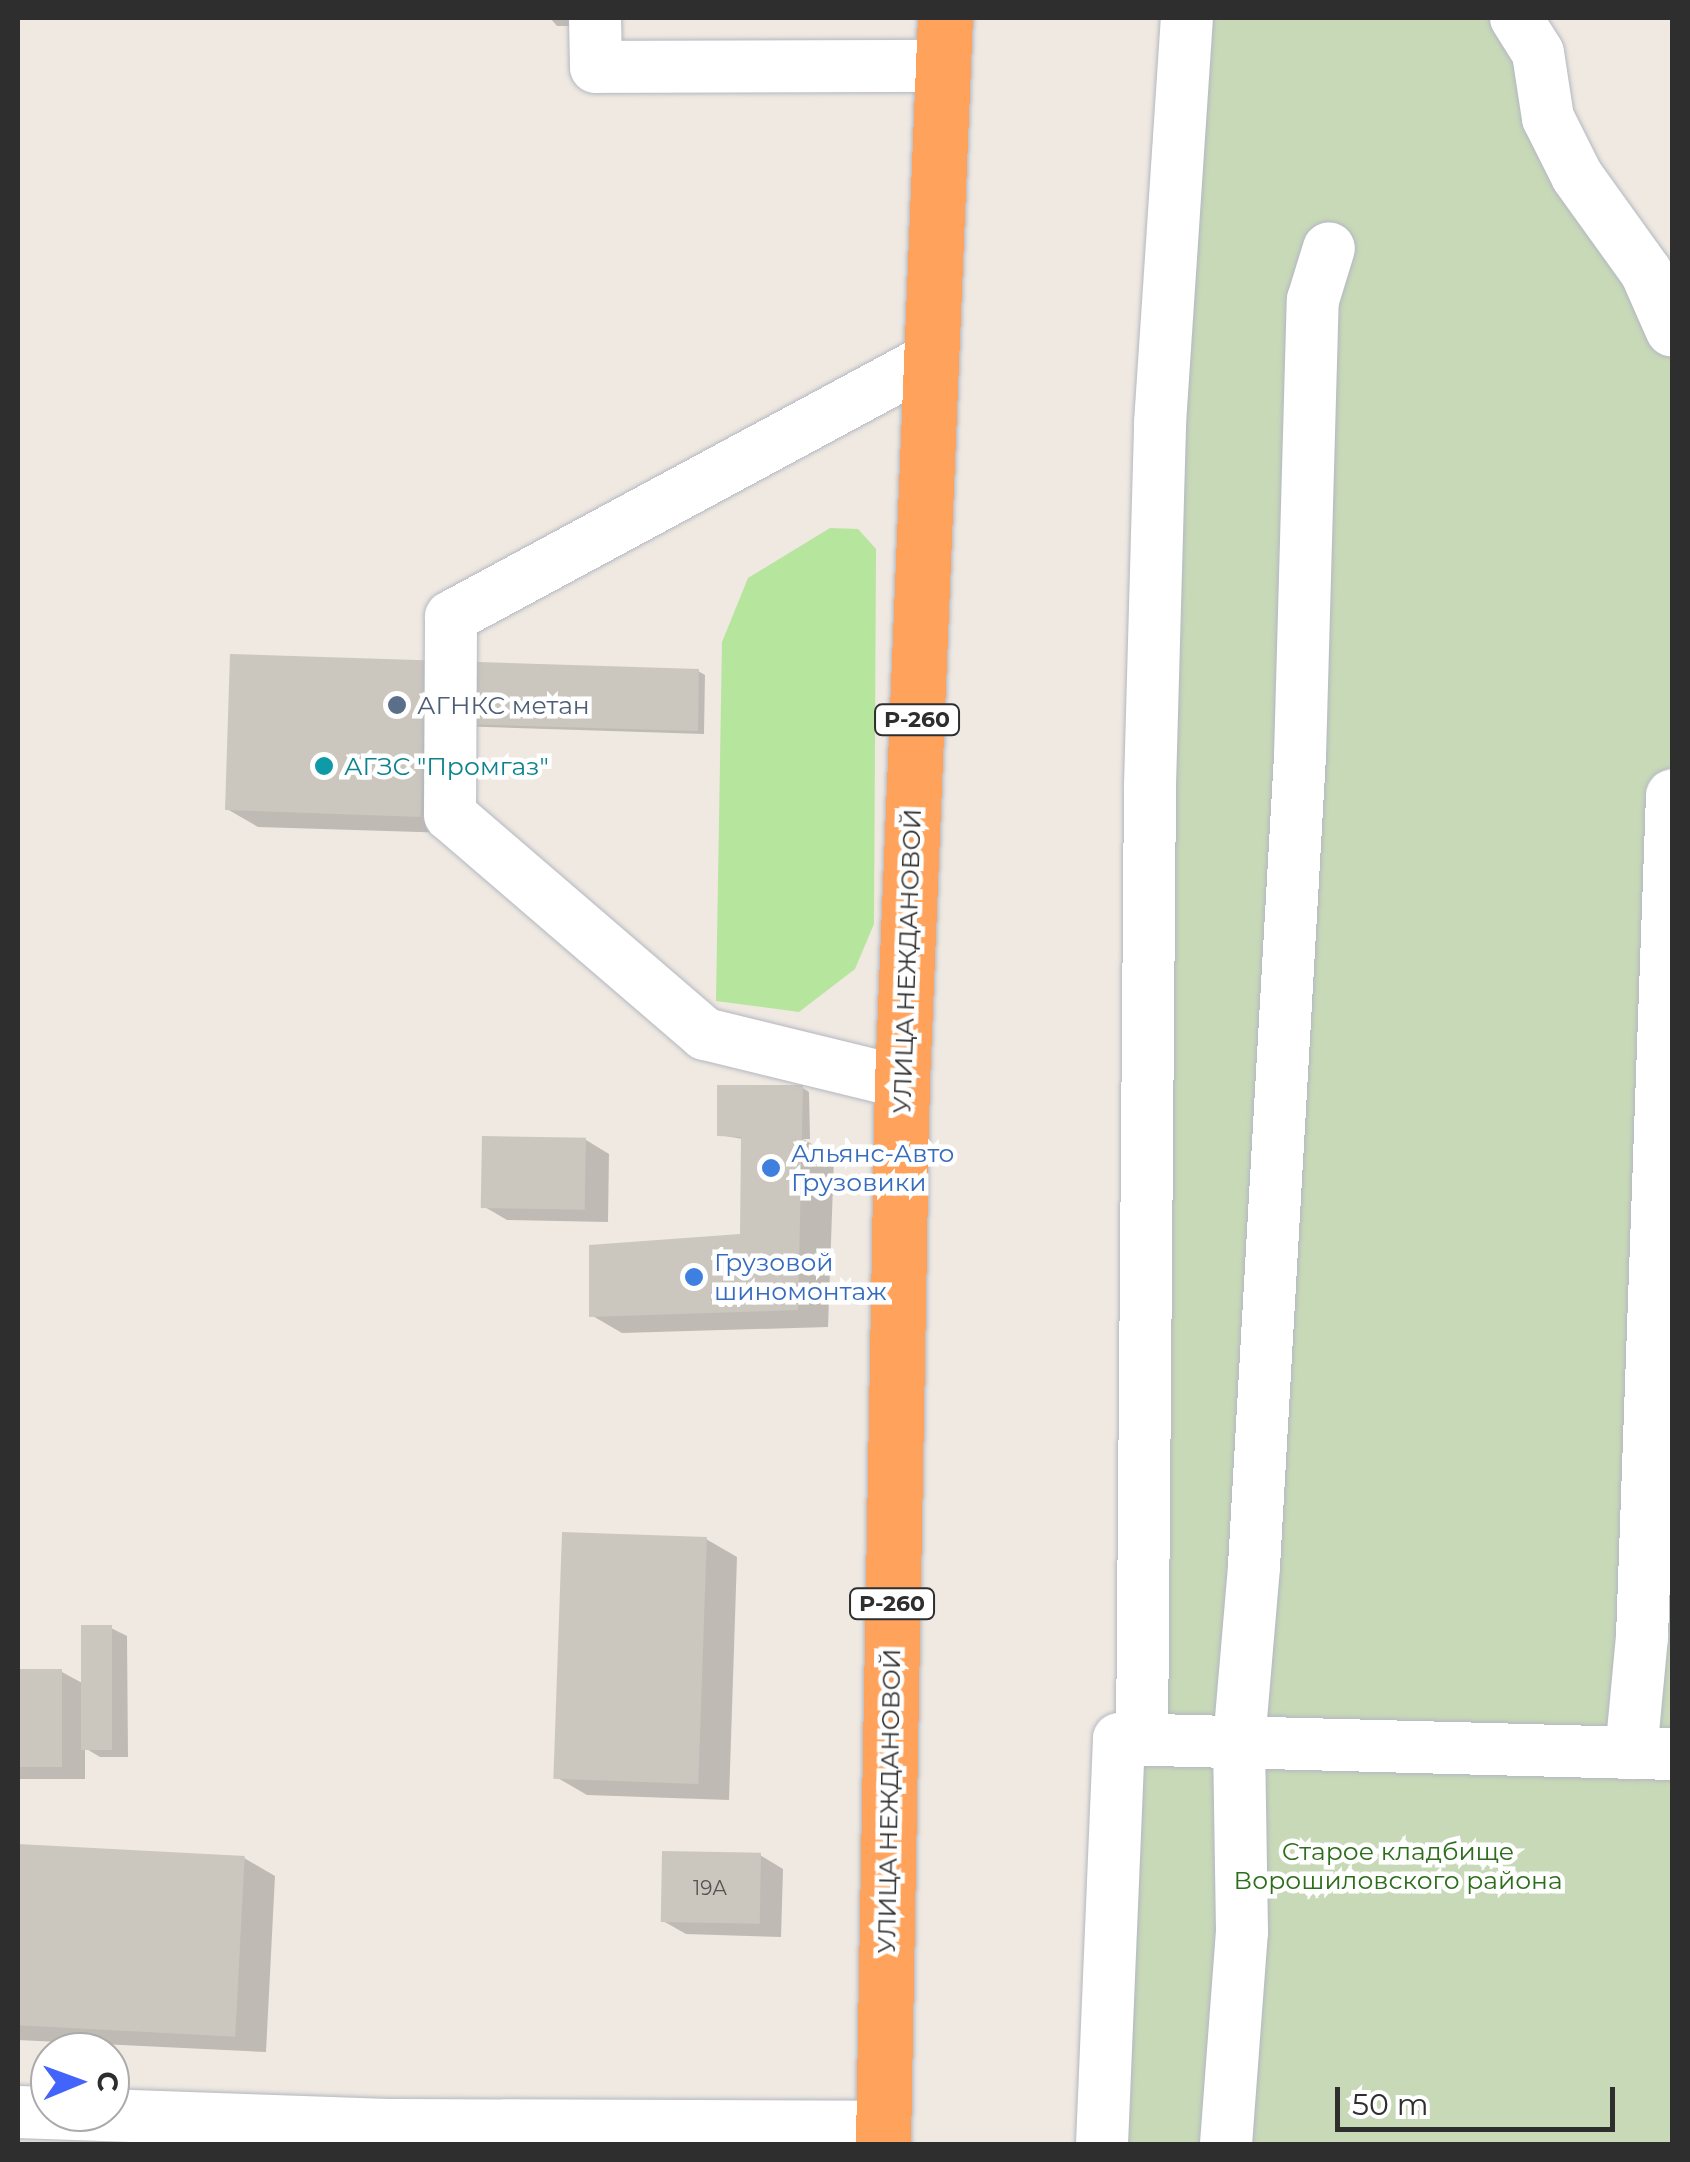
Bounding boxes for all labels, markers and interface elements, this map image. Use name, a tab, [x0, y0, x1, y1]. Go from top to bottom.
place label: АГНКС метан	[417, 690, 590, 720]
marker: АГНКС метан	[386, 694, 408, 716]
road number: Р-260	[872, 703, 962, 737]
place label: АГЗС "Промгаз"	[344, 751, 549, 781]
marker: АГЗС "Промгаз"	[313, 755, 335, 777]
street label: УЛИЦА НЕЖДАНОВОЙ	[887, 808, 927, 1114]
place label: Альянс-Авто Грузовики	[791, 1139, 955, 1198]
marker: Альянс-Авто Грузовики	[760, 1157, 782, 1179]
place label: Грузовой шиномонтаж	[714, 1248, 887, 1307]
marker: Грузовой шиномонтаж	[683, 1266, 705, 1288]
road number: Р-260	[847, 1587, 937, 1621]
street label: УЛИЦА НЕЖДАНОВОЙ	[871, 1648, 907, 1954]
park label: Старое кладбище Ворошиловского района	[1234, 1837, 1562, 1896]
house number: 19А	[693, 1876, 727, 1900]
north arrow	[30, 2032, 130, 2132]
scale bar	[1340, 2067, 1620, 2129]
text: С	[91, 2071, 125, 2092]
text: 50 m	[1352, 2086, 1429, 2123]

